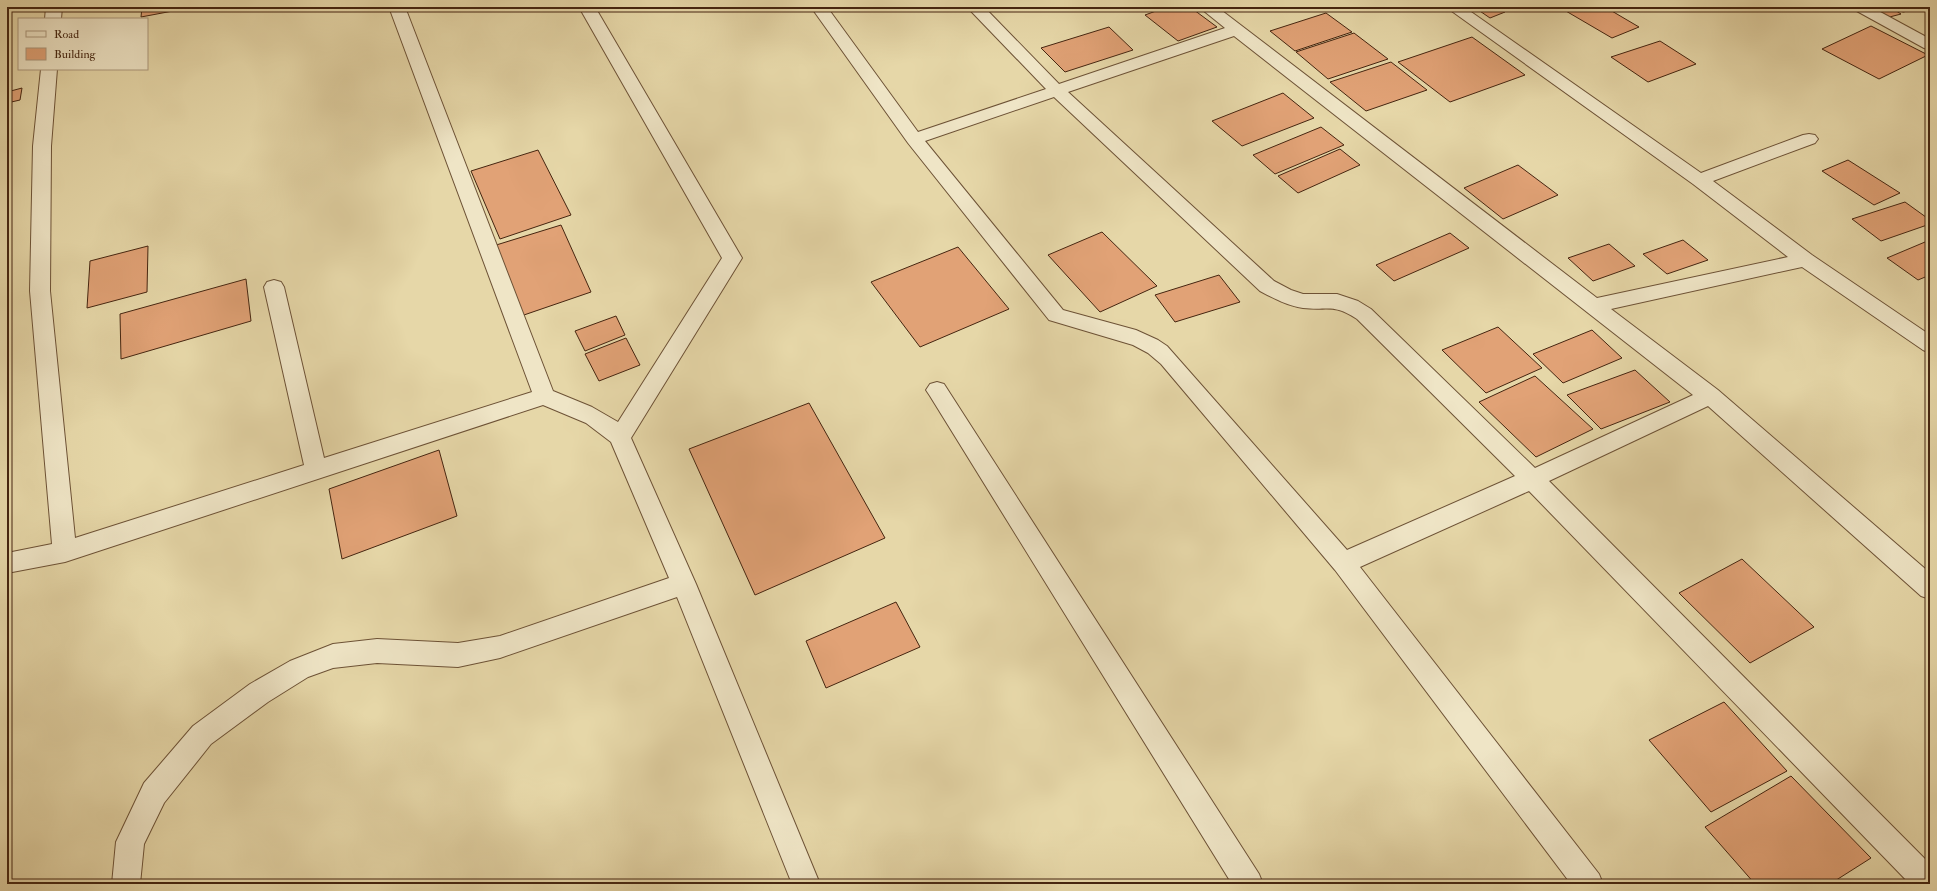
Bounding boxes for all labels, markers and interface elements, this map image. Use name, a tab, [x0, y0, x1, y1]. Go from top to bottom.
legend	[18, 18, 148, 70]
text: Road	[54, 27, 79, 42]
text: Building	[54, 47, 97, 62]

